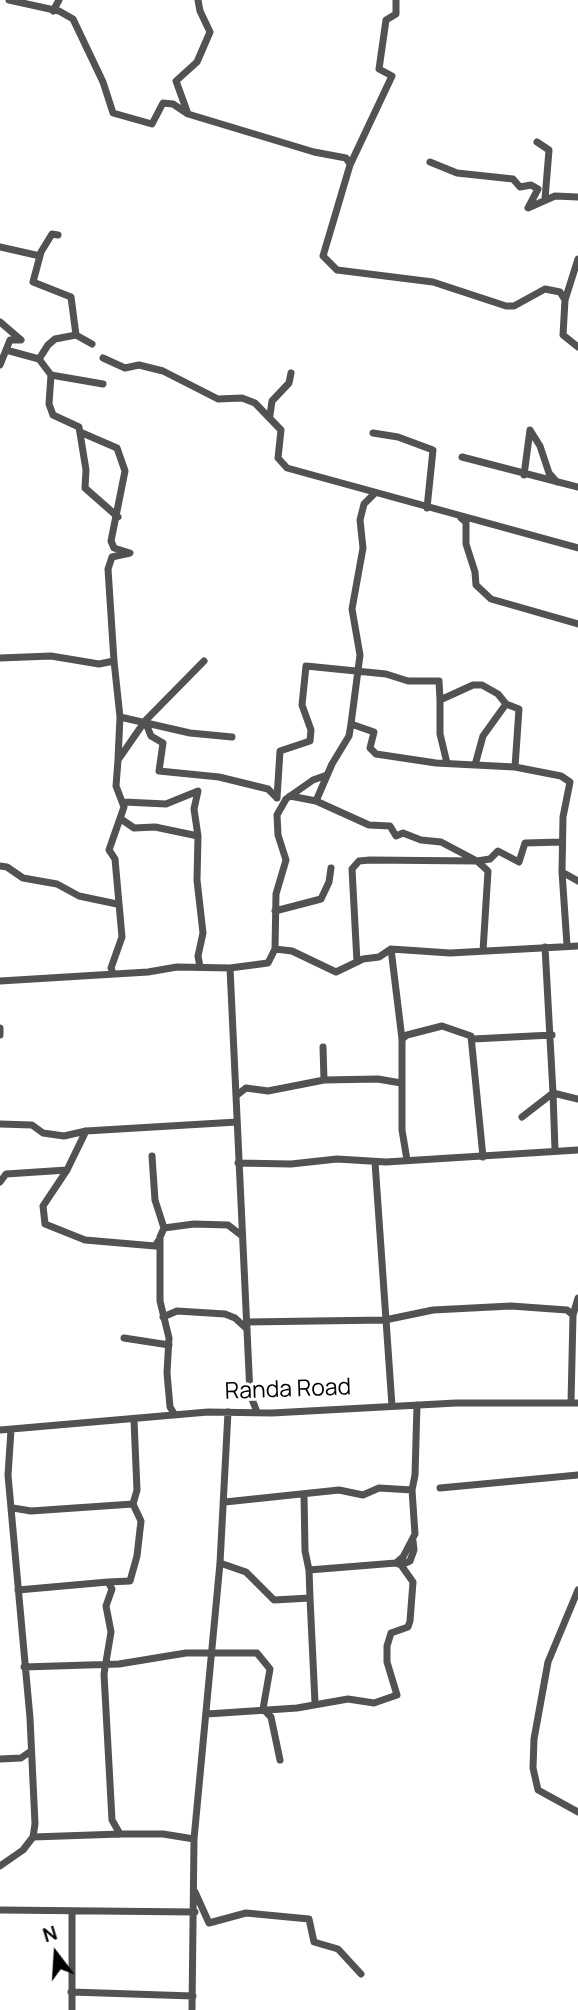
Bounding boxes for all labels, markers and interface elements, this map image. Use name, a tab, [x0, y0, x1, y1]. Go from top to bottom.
street label: Randa Road	[224, 1374, 352, 1406]
north arrow	[21, 1919, 91, 1989]
text: N	[40, 1919, 60, 1948]

